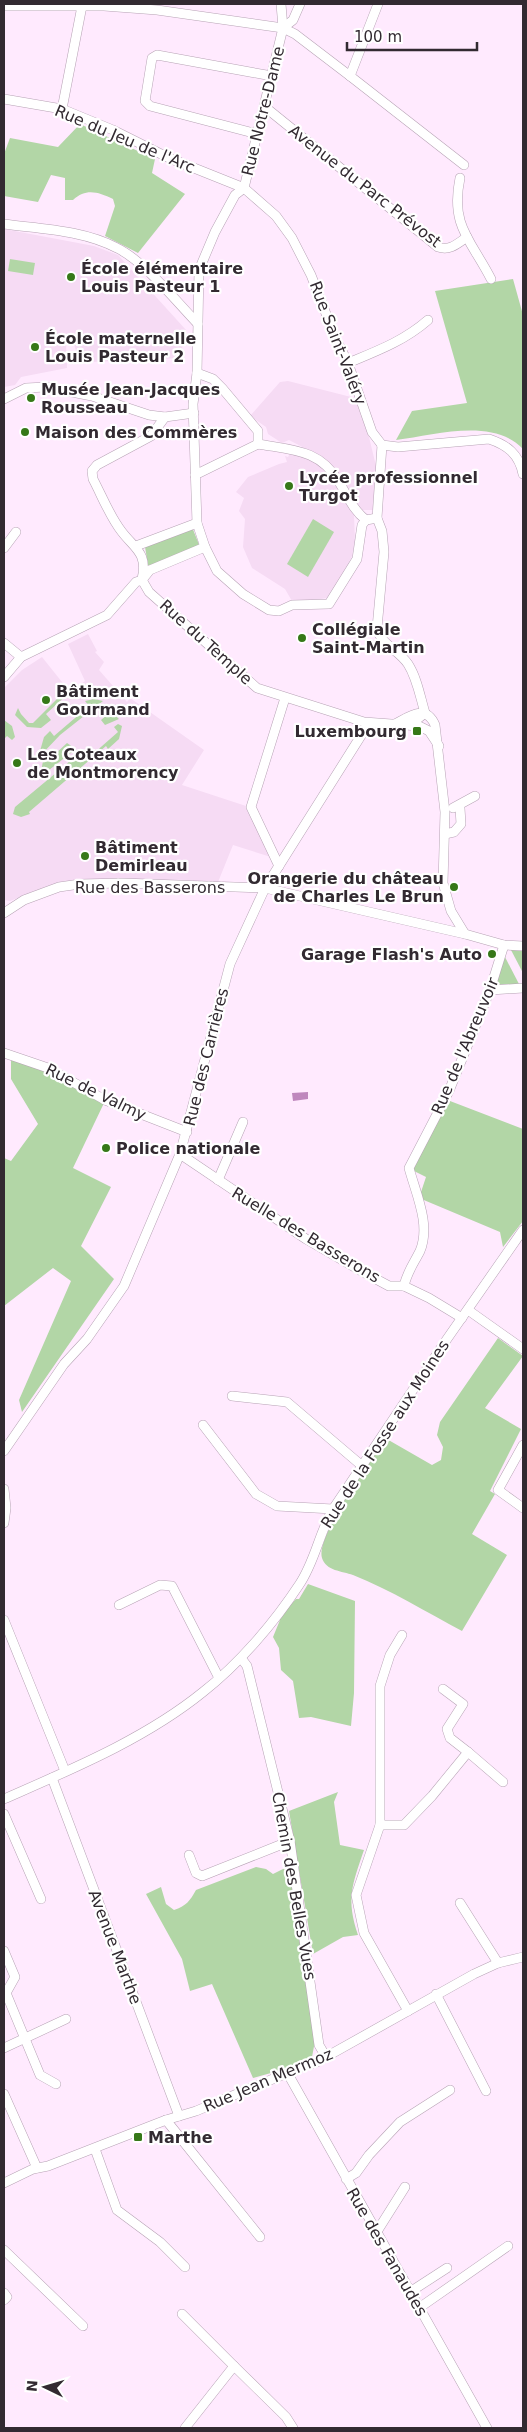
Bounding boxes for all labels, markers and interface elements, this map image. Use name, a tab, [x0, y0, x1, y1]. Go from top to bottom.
scale bar	[347, 20, 477, 52]
text: 100 m	[354, 28, 402, 46]
street label: Rue Notre-Dame	[238, 44, 288, 178]
street label: Rue du Jeu de l'Arc	[52, 101, 198, 177]
street label: Avenue du Parc Prévost	[285, 121, 445, 251]
place label: École élémentaire Louis Pasteur 1	[81, 259, 243, 296]
marker: École élémentaire Louis Pasteur 1	[65, 271, 77, 283]
street label: Rue Saint-Valéry	[306, 278, 370, 408]
place label: École maternelle Louis Pasteur 2	[45, 329, 196, 366]
marker: École maternelle Louis Pasteur 2	[29, 341, 41, 353]
place label: Musée Jean-Jacques Rousseau	[41, 380, 220, 417]
marker: Musée Jean-Jacques Rousseau	[25, 392, 37, 404]
place label: Maison des Commères	[35, 423, 237, 442]
marker: Maison des Commères	[19, 426, 31, 438]
place label: Lycée professionnel Turgot	[299, 468, 478, 505]
marker: Lycée professionnel Turgot	[283, 480, 295, 492]
street label: Rue du Temple	[156, 596, 256, 688]
place label: Collégiale Saint-Martin	[312, 620, 425, 657]
marker: Collégiale Saint-Martin	[296, 632, 308, 644]
place label: Bâtiment Gourmand	[56, 682, 150, 719]
marker: Bâtiment Gourmand	[40, 694, 52, 706]
place label: Luxembourg	[294, 722, 407, 741]
marker: Luxembourg	[411, 725, 423, 737]
place label: Les Coteaux de Montmorency	[27, 745, 179, 782]
marker: Les Coteaux de Montmorency	[11, 757, 23, 769]
place label: Bâtiment Demirleau	[95, 838, 188, 875]
marker: Bâtiment Demirleau	[79, 850, 91, 862]
place label: Orangerie du château de Charles Le Brun	[247, 869, 444, 906]
street label: Rue des Basserons	[75, 878, 225, 897]
marker: Orangerie du château de Charles Le Brun	[448, 881, 460, 893]
place label: Garage Flash's Auto	[301, 945, 482, 964]
marker: Garage Flash's Auto	[486, 948, 498, 960]
street label: Rue de l'Abreuvoir	[428, 974, 503, 1117]
street label: Rue des Carrières	[180, 986, 232, 1128]
street label: Rue de Valmy	[43, 1059, 149, 1125]
place label: Police nationale	[116, 1139, 261, 1158]
marker: Police nationale	[100, 1142, 112, 1154]
street label: Ruelle des Basserons	[228, 1183, 384, 1287]
street label: Rue de la Fosse aux Moines	[317, 1336, 453, 1532]
street label: Chemin des Belles Vues	[268, 1790, 320, 1982]
street label: Avenue Marthe	[84, 1887, 146, 2007]
street label: Rue Jean Mermoz	[200, 2044, 336, 2116]
place label: Marthe	[148, 2128, 213, 2147]
marker: Marthe	[132, 2131, 144, 2143]
street label: Rue des Fanaudes	[343, 2185, 431, 2319]
north arrow	[20, 2362, 70, 2412]
text: N	[24, 2379, 41, 2392]

